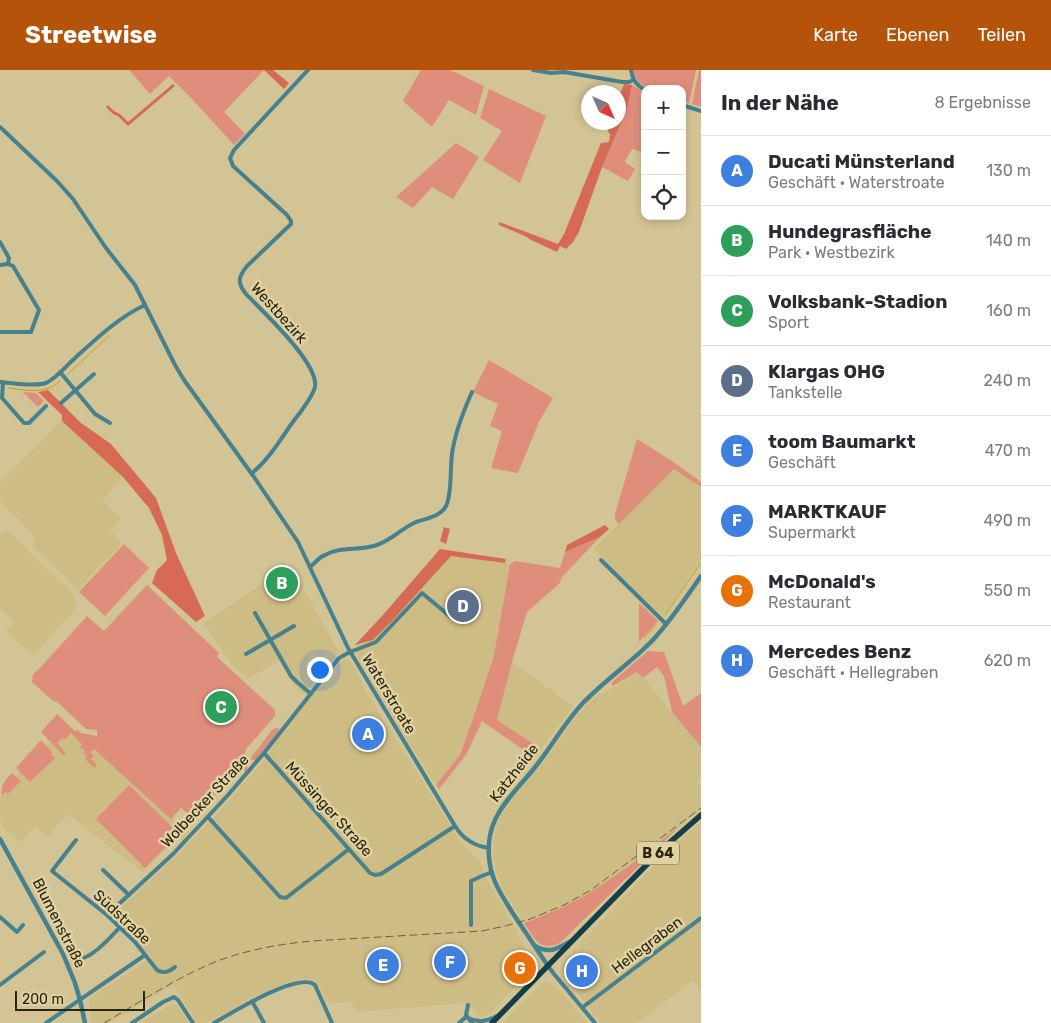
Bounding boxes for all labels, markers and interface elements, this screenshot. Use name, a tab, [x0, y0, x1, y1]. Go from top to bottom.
text: Streetwise	[25, 21, 157, 49]
text: Karte	[813, 24, 858, 46]
text: Ebenen	[886, 24, 950, 46]
text: Teilen	[978, 24, 1026, 46]
north arrow	[581, 85, 626, 130]
map controls	[641, 85, 686, 220]
button: +	[641, 85, 686, 130]
text: In der Nähe	[721, 90, 839, 115]
text: 8 Ergebnisse	[934, 93, 1031, 112]
button: −	[641, 130, 686, 175]
text: Ducati Münsterland	[768, 150, 955, 173]
text: A	[731, 161, 743, 180]
text: 130 m	[986, 161, 1031, 180]
text: Geschäft · Waterstroate	[768, 173, 945, 192]
button: locate	[641, 175, 686, 220]
text: Hundegrasfläche	[768, 220, 931, 243]
text: B	[731, 231, 743, 250]
text: 140 m	[986, 231, 1031, 250]
text: Park · Westbezirk	[768, 243, 895, 262]
street label: Westbezirk	[247, 279, 311, 347]
text: Volksbank-Stadion	[768, 290, 947, 313]
text: C	[731, 301, 743, 320]
text: 160 m	[986, 301, 1031, 320]
text: Sport	[768, 313, 809, 332]
text: Klargas OHG	[768, 360, 885, 383]
text: D	[731, 371, 743, 390]
text: 240 m	[984, 371, 1031, 390]
text: Tankstelle	[768, 383, 843, 402]
text: toom Baumarkt	[768, 430, 916, 453]
text: E	[732, 441, 742, 460]
text: 470 m	[985, 441, 1031, 460]
text: Geschäft	[768, 453, 836, 472]
text: MARKTKAUF	[768, 500, 886, 523]
text: F	[732, 511, 742, 530]
text: 490 m	[983, 511, 1031, 530]
text: Supermarkt	[768, 523, 856, 542]
pin: B	[266, 564, 298, 602]
text: McDonald's	[768, 570, 876, 593]
text: G	[731, 581, 743, 600]
text: 550 m	[984, 581, 1031, 600]
pin: D	[447, 587, 479, 625]
text: Restaurant	[768, 593, 851, 612]
text: Mercedes Benz	[768, 640, 911, 663]
street label: Waterstroate	[358, 651, 420, 737]
text: H	[731, 651, 743, 670]
text: 620 m	[984, 651, 1031, 670]
your location	[307, 657, 333, 683]
text: Geschäft · Hellegraben	[768, 663, 939, 682]
pin: C	[205, 688, 237, 726]
pin: A	[352, 715, 384, 753]
street label: Katzheide	[486, 740, 542, 806]
street label: Wolbecker Straße	[157, 751, 253, 851]
street label: Müssinger Straße	[282, 758, 376, 860]
road number: B 64	[637, 841, 679, 864]
street label: Blumenstraße	[29, 875, 89, 971]
street label: Südstraße	[90, 886, 154, 948]
street label: Hellegraben	[608, 913, 686, 977]
pin: F	[434, 943, 466, 981]
pin: E	[367, 946, 399, 984]
pin: G	[504, 949, 536, 987]
pin: H	[566, 952, 598, 990]
scale bar	[15, 988, 145, 1011]
text: 200 m	[22, 991, 64, 1008]

